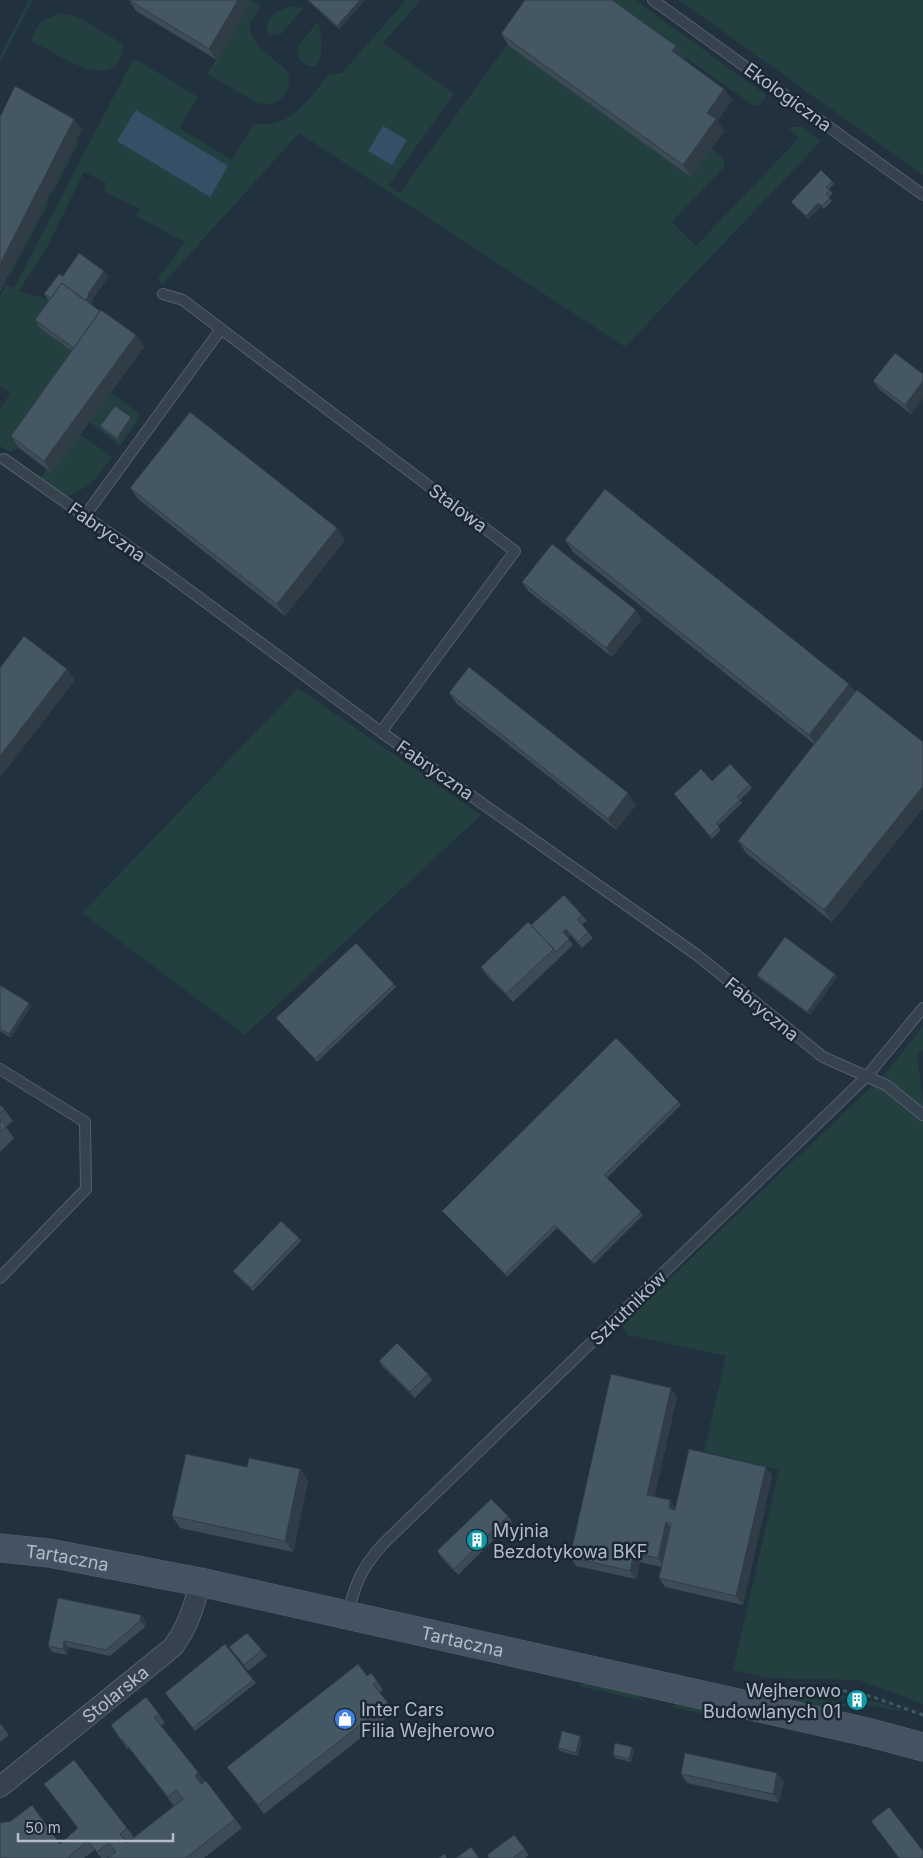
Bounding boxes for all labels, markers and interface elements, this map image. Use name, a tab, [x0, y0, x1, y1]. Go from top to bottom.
street label: Ekologiczna	[740, 58, 836, 136]
street label: Stalowa	[425, 479, 491, 537]
street label: Fabryczna	[65, 498, 149, 566]
street label: Fabryczna	[393, 736, 477, 804]
street label: Fabryczna	[721, 973, 803, 1045]
street label: Szkutników	[586, 1266, 671, 1349]
place label: Myjnia Bezdotykowa BKF	[493, 1520, 647, 1562]
building icon: Myjnia Bezdotykowa BKF	[465, 1528, 489, 1552]
street label: Tartaczna	[25, 1540, 111, 1575]
street label: Tartaczna	[419, 1622, 506, 1661]
street label: Stolarska	[78, 1661, 152, 1727]
place label: Wejherowo Budowlanych 01	[703, 1680, 841, 1722]
building icon: Wejherowo Budowlanych 01	[845, 1688, 869, 1712]
place label: Inter Cars Filia Wejherowo	[361, 1699, 495, 1741]
shop icon: Inter Cars Filia Wejherowo	[333, 1707, 357, 1731]
scale bar	[18, 1810, 172, 1842]
text: 50 m	[25, 1818, 61, 1837]

